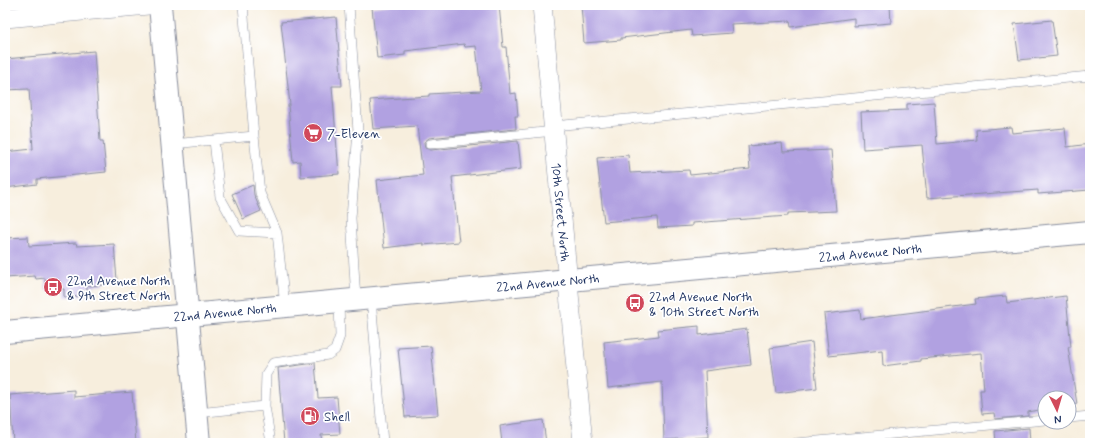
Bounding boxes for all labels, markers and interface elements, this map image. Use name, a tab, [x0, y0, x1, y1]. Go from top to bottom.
supermarket icon: 7-Eleven	[302, 122, 324, 144]
place label: 7-Eleven	[327, 126, 380, 143]
street label: 10th Street North	[547, 162, 573, 262]
street label: 22nd Avenue North	[818, 241, 923, 267]
street label: 22nd Avenue North	[496, 270, 600, 297]
place label: 22nd Avenue North & 9th Street North	[67, 273, 170, 305]
bus stop icon: 22nd Avenue North & 9th Street North	[42, 276, 64, 298]
place label: 22nd Avenue North & 10th Street North	[649, 289, 759, 321]
bus stop icon: 22nd Avenue North & 10th Street North	[624, 292, 646, 314]
street label: 22nd Avenue North	[173, 300, 277, 326]
north arrow	[1037, 390, 1077, 430]
fuel station icon: Shell	[299, 405, 321, 427]
place label: Shell	[324, 409, 350, 426]
text: N	[1054, 412, 1062, 426]

